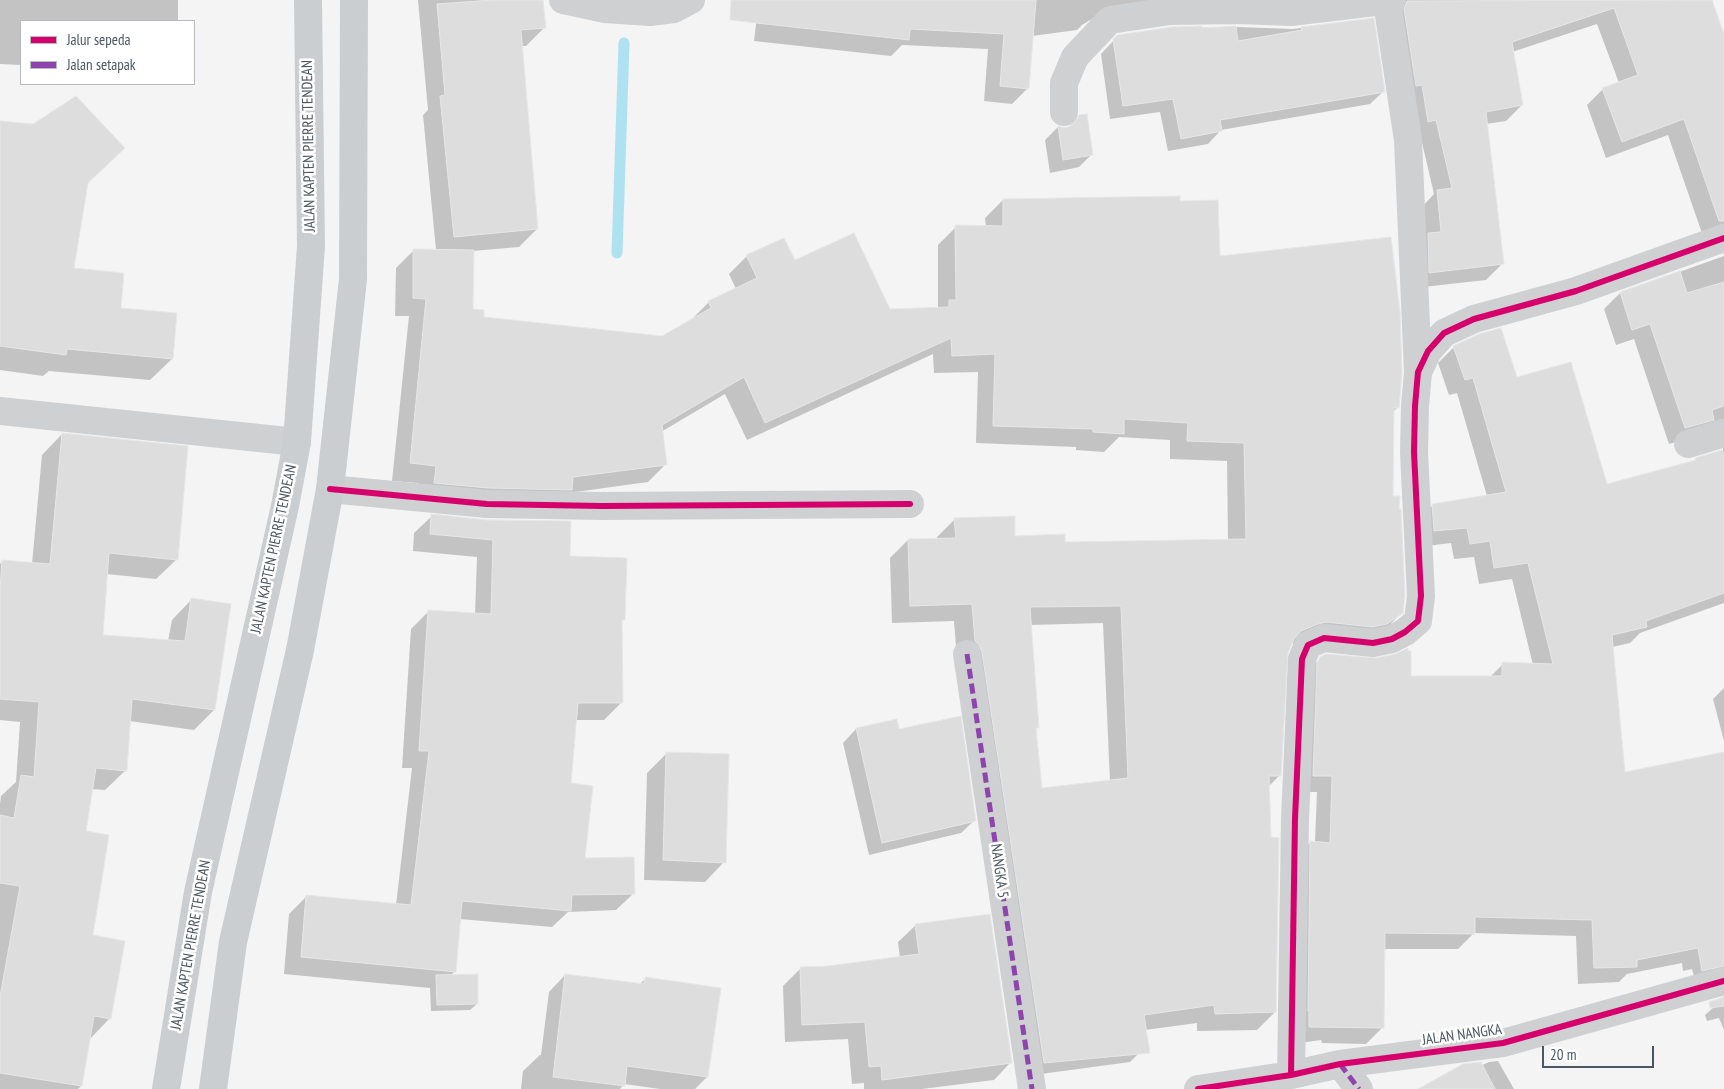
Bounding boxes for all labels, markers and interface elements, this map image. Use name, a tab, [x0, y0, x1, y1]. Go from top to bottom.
legend	[20, 20, 195, 85]
text: Jalur sepeda	[67, 30, 130, 49]
text: Jalan setapak	[67, 55, 136, 74]
street label: JALAN KAPTEN PIERRE TENDEAN	[299, 60, 319, 232]
street label: JALAN KAPTEN PIERRE TENDEAN	[247, 463, 301, 635]
street label: NANGKA 5	[986, 843, 1012, 899]
street label: JALAN KAPTEN PIERRE TENDEAN	[167, 859, 215, 1031]
street label: JALAN NANGKA	[1421, 1021, 1503, 1049]
scale bar	[1544, 1036, 1656, 1068]
text: 20 m	[1550, 1045, 1576, 1064]

